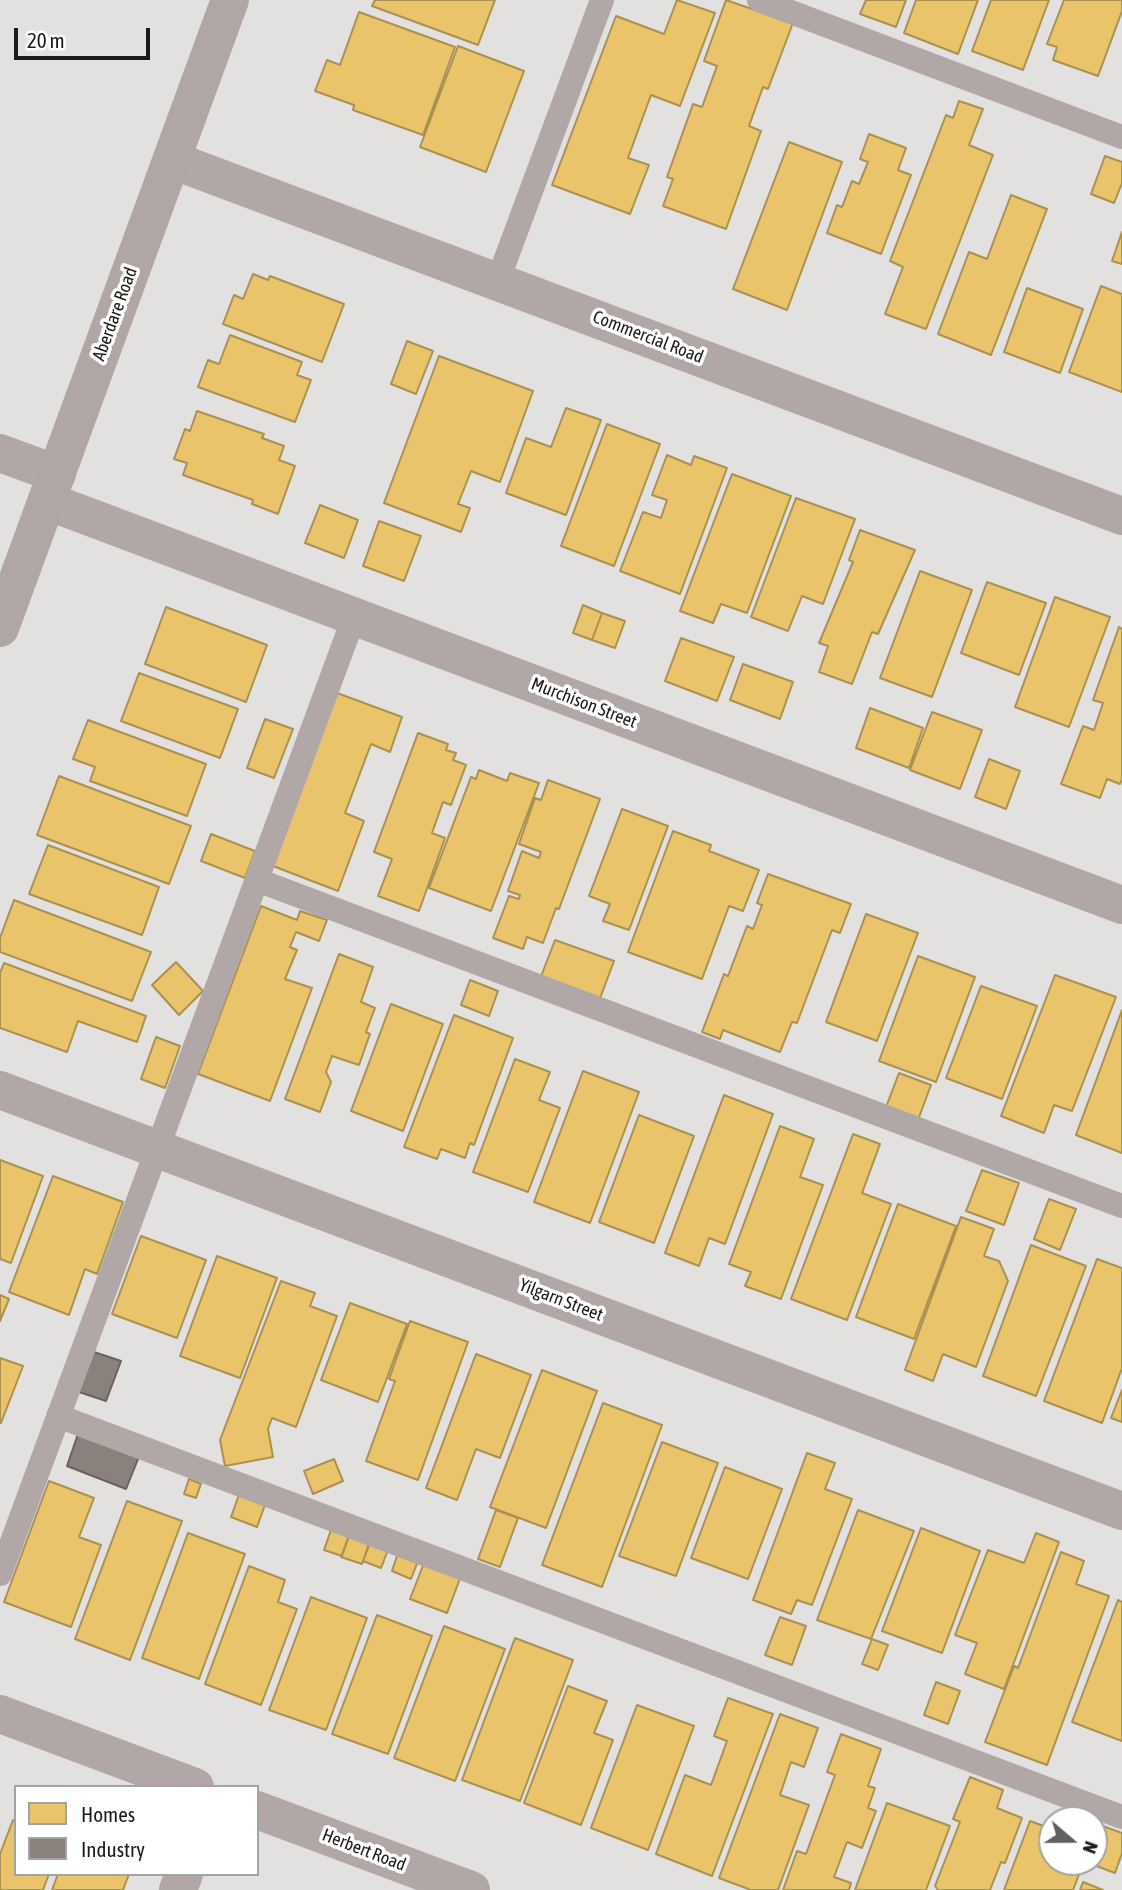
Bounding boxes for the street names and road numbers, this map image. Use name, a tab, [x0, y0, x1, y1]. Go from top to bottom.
street label: Aberdare Road	[88, 264, 142, 364]
street label: Commercial Road	[590, 306, 706, 368]
street label: Murchison Street	[528, 673, 640, 733]
street label: Yilgarn Street	[516, 1274, 606, 1326]
street label: Herbert Road	[319, 1824, 409, 1876]

